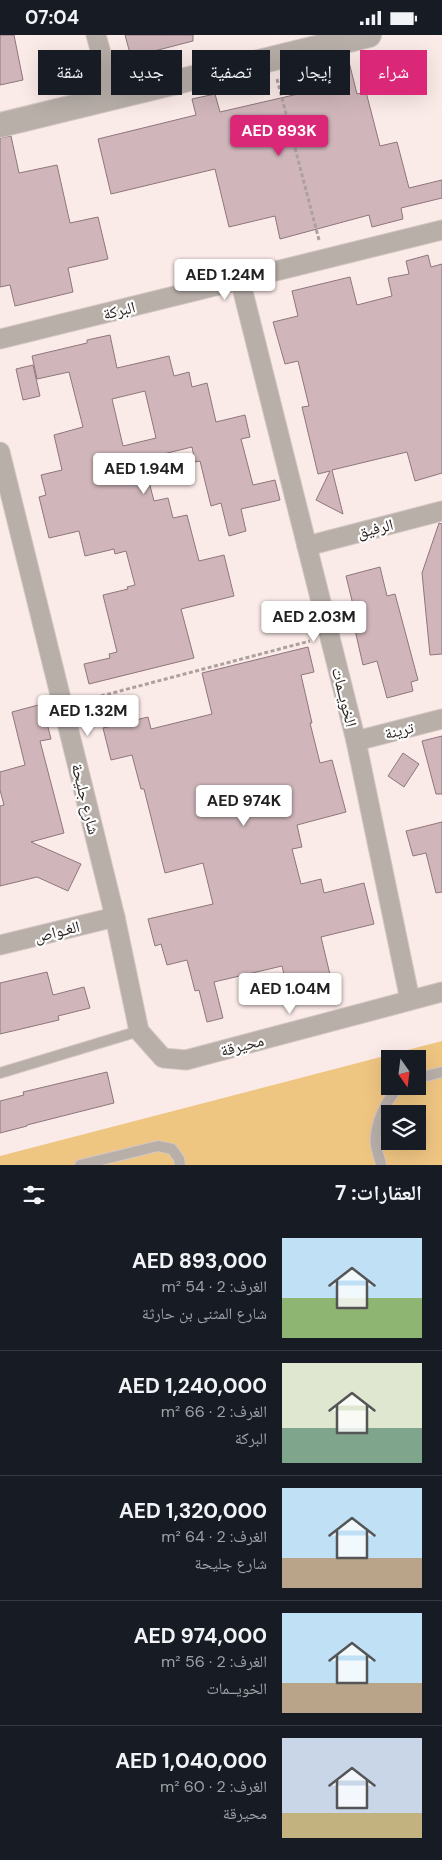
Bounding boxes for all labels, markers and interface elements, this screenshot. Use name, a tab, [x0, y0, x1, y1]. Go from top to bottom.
text: 07:04	[25, 5, 79, 30]
chip: شقة	[38, 50, 101, 95]
chip: جديد	[111, 50, 182, 95]
chip: تصفية	[192, 50, 270, 95]
chip: إيجار	[280, 50, 350, 95]
chip: شراء	[360, 50, 427, 95]
pin: AED 893K	[227, 115, 331, 157]
text: AED 893K	[241, 120, 317, 141]
pin: AED 1.24M	[168, 259, 282, 301]
text: AED 1.24M	[185, 264, 265, 285]
street label: البركة	[101, 296, 137, 325]
pin: AED 1.94M	[87, 453, 201, 495]
text: AED 1.94M	[104, 458, 184, 479]
street label: الرفيق	[355, 514, 395, 543]
pin: AED 2.03M	[257, 601, 371, 643]
text: AED 2.03M	[272, 606, 356, 627]
street label: الخويــمات	[327, 665, 362, 729]
pin: AED 1.32M	[31, 695, 145, 737]
text: AED 1.32M	[49, 700, 127, 721]
street label: ترينة	[382, 717, 416, 744]
street label: شارع جليحة	[67, 761, 104, 837]
pin: AED 974K	[192, 785, 296, 827]
text: AED 974K	[207, 790, 281, 811]
street label: الغـواص	[32, 916, 82, 947]
pin: AED 1.04M	[233, 973, 347, 1015]
text: AED 1.04M	[250, 978, 330, 999]
street label: محيرقة	[218, 1030, 266, 1061]
north arrow	[381, 1050, 426, 1095]
map controls	[381, 1050, 426, 1150]
button: layers	[381, 1105, 426, 1150]
text: العقارات: 7	[335, 1179, 422, 1207]
icon: filters	[20, 1181, 48, 1209]
text: AED 893,000	[132, 1247, 267, 1275]
icon: home	[322, 1258, 382, 1318]
text: الغرف: 2 · 54 m²	[161, 1276, 267, 1297]
text: شارع المثنى بن حارثة	[142, 1303, 267, 1324]
text: AED 1,240,000	[118, 1372, 267, 1400]
icon: home	[322, 1383, 382, 1443]
text: الغرف: 2 · 66 m²	[161, 1401, 267, 1422]
text: البركة	[235, 1428, 267, 1449]
text: AED 1,320,000	[119, 1497, 267, 1525]
icon: home	[322, 1508, 382, 1568]
text: الغرف: 2 · 64 m²	[161, 1526, 267, 1547]
text: شارع جليحة	[195, 1553, 267, 1574]
text: AED 974,000	[134, 1622, 267, 1650]
icon: home	[322, 1633, 382, 1693]
text: الغرف: 2 · 56 m²	[161, 1651, 267, 1672]
text: الخويــمات	[206, 1678, 267, 1699]
text: AED 1,040,000	[115, 1747, 267, 1775]
icon: home	[322, 1758, 382, 1818]
text: الغرف: 2 · 60 m²	[160, 1776, 267, 1797]
text: محيرقة	[223, 1803, 267, 1824]

